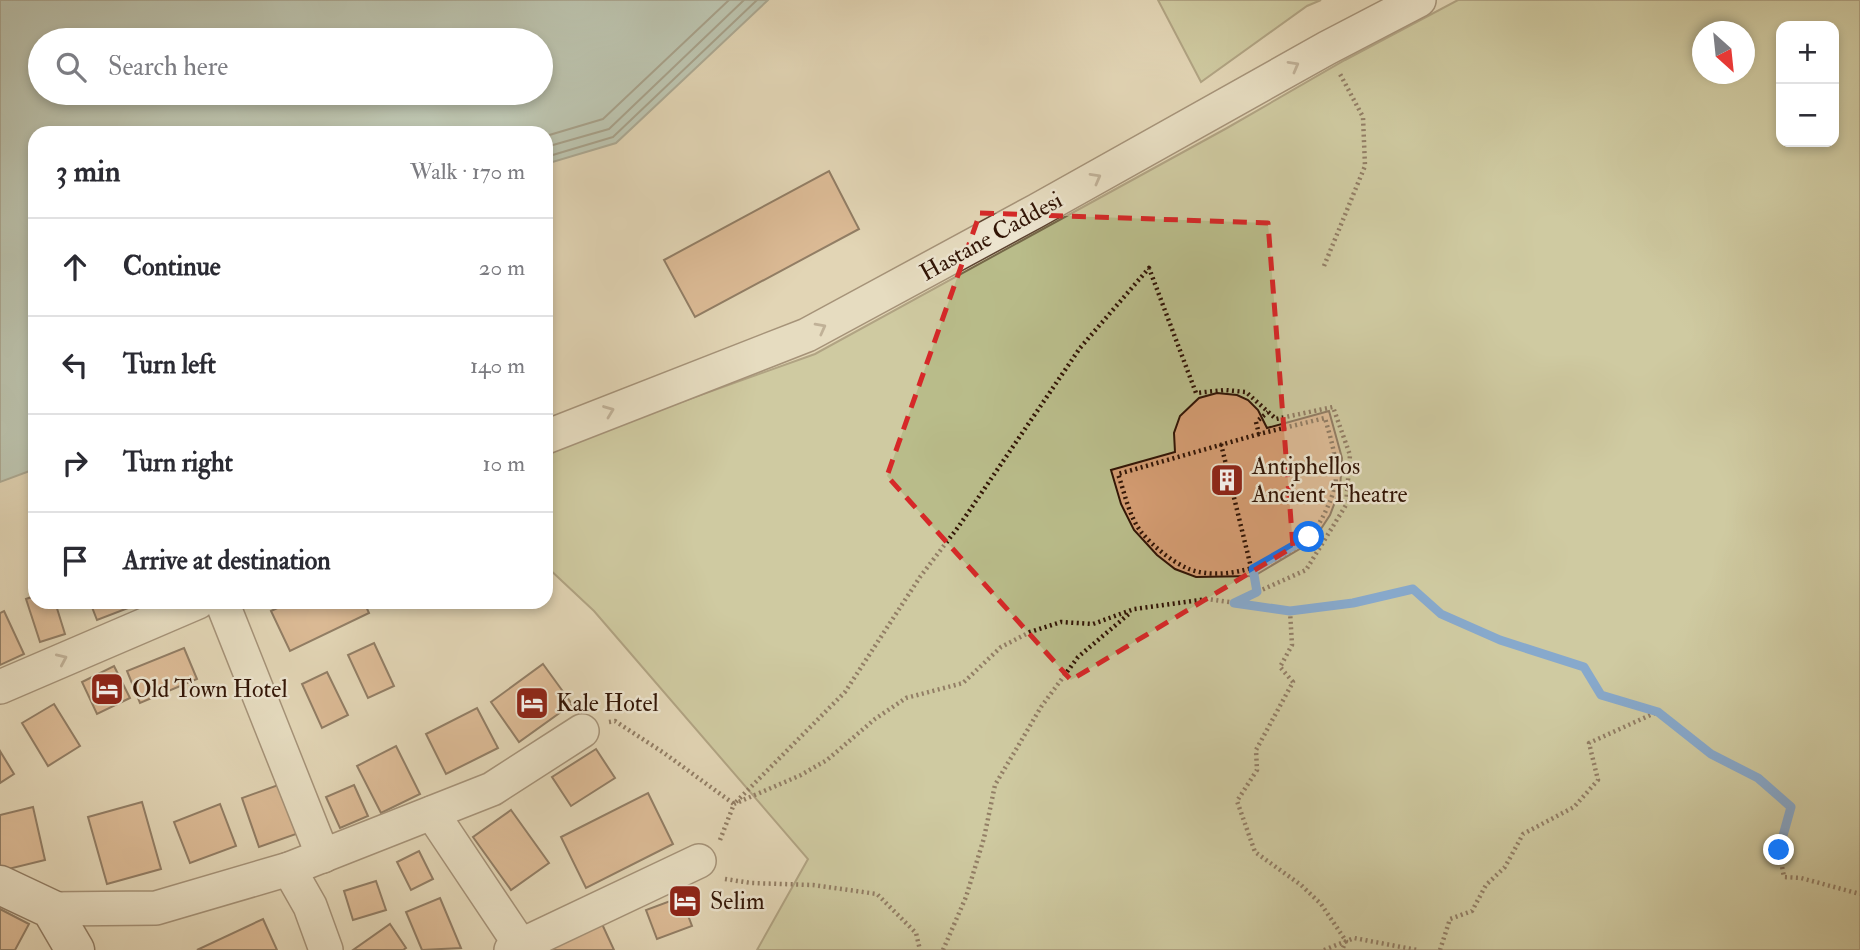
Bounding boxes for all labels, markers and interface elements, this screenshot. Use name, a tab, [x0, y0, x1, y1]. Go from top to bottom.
north arrow	[1692, 21, 1755, 84]
map controls	[1776, 21, 1839, 147]
button: +	[1776, 21, 1839, 84]
search box	[28, 28, 553, 105]
icon: search	[52, 48, 90, 86]
text: Search here	[108, 51, 228, 83]
one-way arrow	[1287, 61, 1299, 74]
button: −	[1776, 84, 1839, 147]
text: 3 min	[56, 153, 121, 190]
text: Walk · 170 m	[410, 157, 525, 186]
one-way arrow	[1088, 173, 1101, 186]
street label: Hastane Caddesi	[914, 184, 1068, 288]
icon: ahead	[56, 248, 94, 286]
text: Continue	[123, 251, 221, 283]
text: 20 m	[479, 253, 525, 282]
one-way arrow	[813, 322, 826, 336]
icon: left	[56, 346, 94, 384]
text: Turn left	[123, 349, 216, 381]
text: 140 m	[470, 351, 525, 380]
one-way arrow	[603, 406, 615, 420]
icon: right	[56, 444, 94, 482]
text: Turn right	[123, 447, 233, 479]
text: 10 m	[482, 449, 525, 478]
place label: Antiphellos Ancient Theatre	[1251, 451, 1408, 510]
building icon: Antiphellos Ancient Theatre	[1208, 461, 1246, 499]
route start	[1293, 521, 1324, 552]
icon: arrive	[56, 542, 94, 580]
text: Arrive at destination	[123, 545, 331, 577]
one-way arrow	[55, 653, 68, 667]
hotel icon: Old Town Hotel	[88, 670, 126, 708]
place label: Old Town Hotel	[132, 674, 288, 705]
hotel icon: Kale Hotel	[513, 684, 551, 722]
place label: Kale Hotel	[556, 688, 659, 719]
route end	[1763, 834, 1794, 865]
hotel icon: Selim	[666, 882, 704, 920]
place label: Selim	[710, 886, 765, 917]

